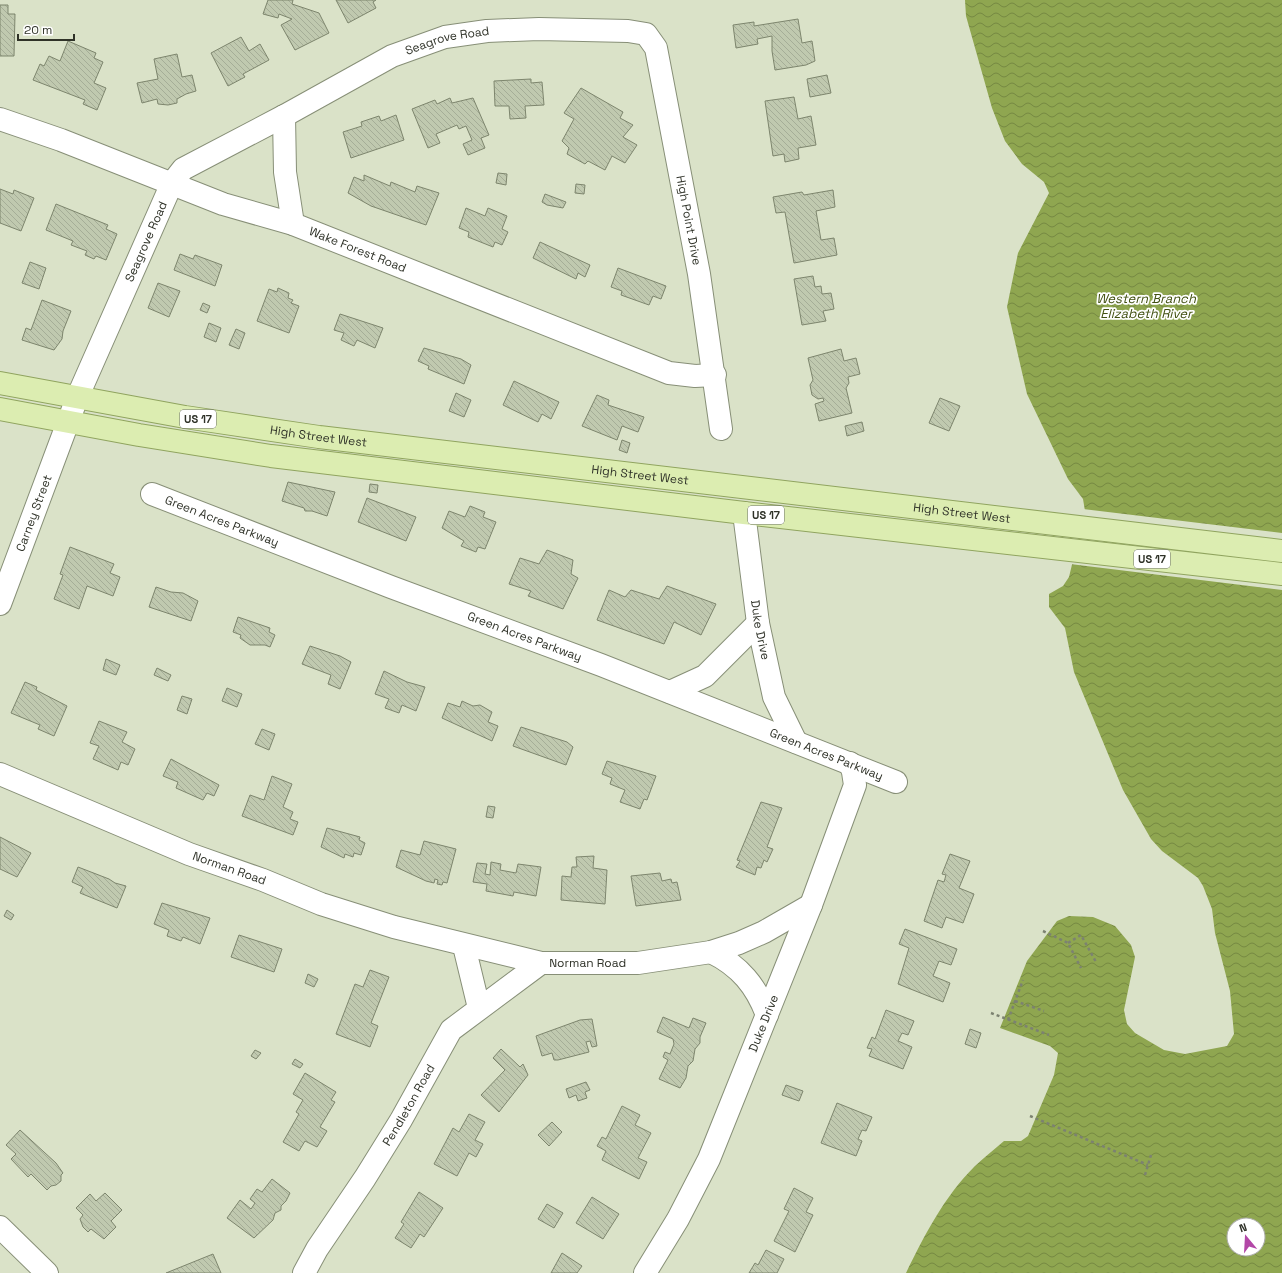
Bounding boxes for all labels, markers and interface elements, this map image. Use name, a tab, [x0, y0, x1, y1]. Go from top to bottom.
scale bar	[18, 16, 74, 42]
text: 20 m	[24, 22, 52, 38]
street label: Seagrove Road	[403, 23, 490, 59]
street label: High Point Drive	[672, 174, 705, 266]
street label: Seagrove Road	[121, 199, 171, 284]
street label: Wake Forest Road	[307, 223, 409, 276]
water label: Western Branch Elizabeth River	[1096, 290, 1197, 322]
road number: US 17	[180, 410, 216, 428]
street label: High Street West	[269, 422, 368, 451]
street label: High Street West	[591, 461, 690, 489]
street label: Carney Street	[12, 473, 56, 554]
street label: Green Acres Parkway	[163, 492, 281, 551]
street label: High Street West	[912, 499, 1011, 527]
road number: US 17	[748, 506, 784, 524]
road number: US 17	[1134, 550, 1170, 568]
street label: Duke Drive	[747, 599, 774, 661]
street label: Green Acres Parkway	[465, 608, 584, 665]
street label: Green Acres Parkway	[767, 725, 886, 784]
street label: Norman Road	[190, 848, 268, 889]
street label: Norman Road	[549, 955, 626, 971]
street label: Duke Drive	[745, 992, 782, 1054]
street label: Pendleton Road	[379, 1061, 438, 1149]
north arrow	[1226, 1217, 1266, 1257]
text: N	[1237, 1220, 1249, 1235]

